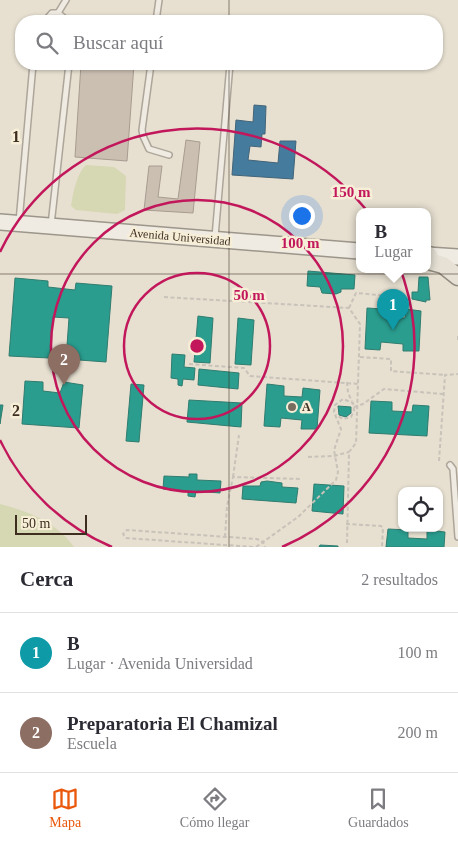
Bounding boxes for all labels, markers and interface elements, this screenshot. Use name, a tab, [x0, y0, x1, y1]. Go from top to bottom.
search box	[15, 15, 443, 70]
icon: search	[33, 29, 61, 57]
text: Buscar aquí	[73, 32, 163, 53]
text: 1	[12, 128, 20, 145]
text: 150 m	[332, 184, 371, 200]
your location	[289, 203, 315, 229]
popup	[356, 208, 431, 273]
text: B	[374, 221, 387, 242]
street label: Avenida Universidad	[129, 226, 231, 248]
text: 100 m	[281, 235, 320, 251]
text: Lugar	[374, 243, 413, 260]
text: 50 m	[233, 287, 265, 303]
pin: 1	[377, 289, 409, 330]
centre of rings	[188, 337, 206, 355]
pin: 2	[48, 344, 80, 385]
place label: A	[302, 400, 311, 414]
marker: A	[286, 401, 298, 413]
text: 2	[12, 402, 20, 419]
map controls	[398, 487, 443, 532]
button: locate	[398, 487, 443, 532]
scale bar	[15, 512, 88, 535]
text: 50 m	[22, 516, 50, 531]
text: Cerca	[20, 567, 73, 591]
text: 2 resultados	[361, 571, 438, 588]
text: B	[67, 633, 80, 654]
text: 1	[32, 644, 40, 661]
text: 100 m	[398, 644, 438, 661]
text: Lugar · Avenida Universidad	[67, 655, 253, 672]
text: Preparatoria El Chamizal	[67, 713, 278, 734]
text: 2	[32, 724, 40, 741]
text: 200 m	[398, 724, 438, 741]
text: Escuela	[67, 735, 117, 752]
tab: Mapa	[49, 785, 81, 831]
tab: Cómo llegar	[180, 785, 249, 831]
tab: Guardados	[348, 785, 409, 831]

